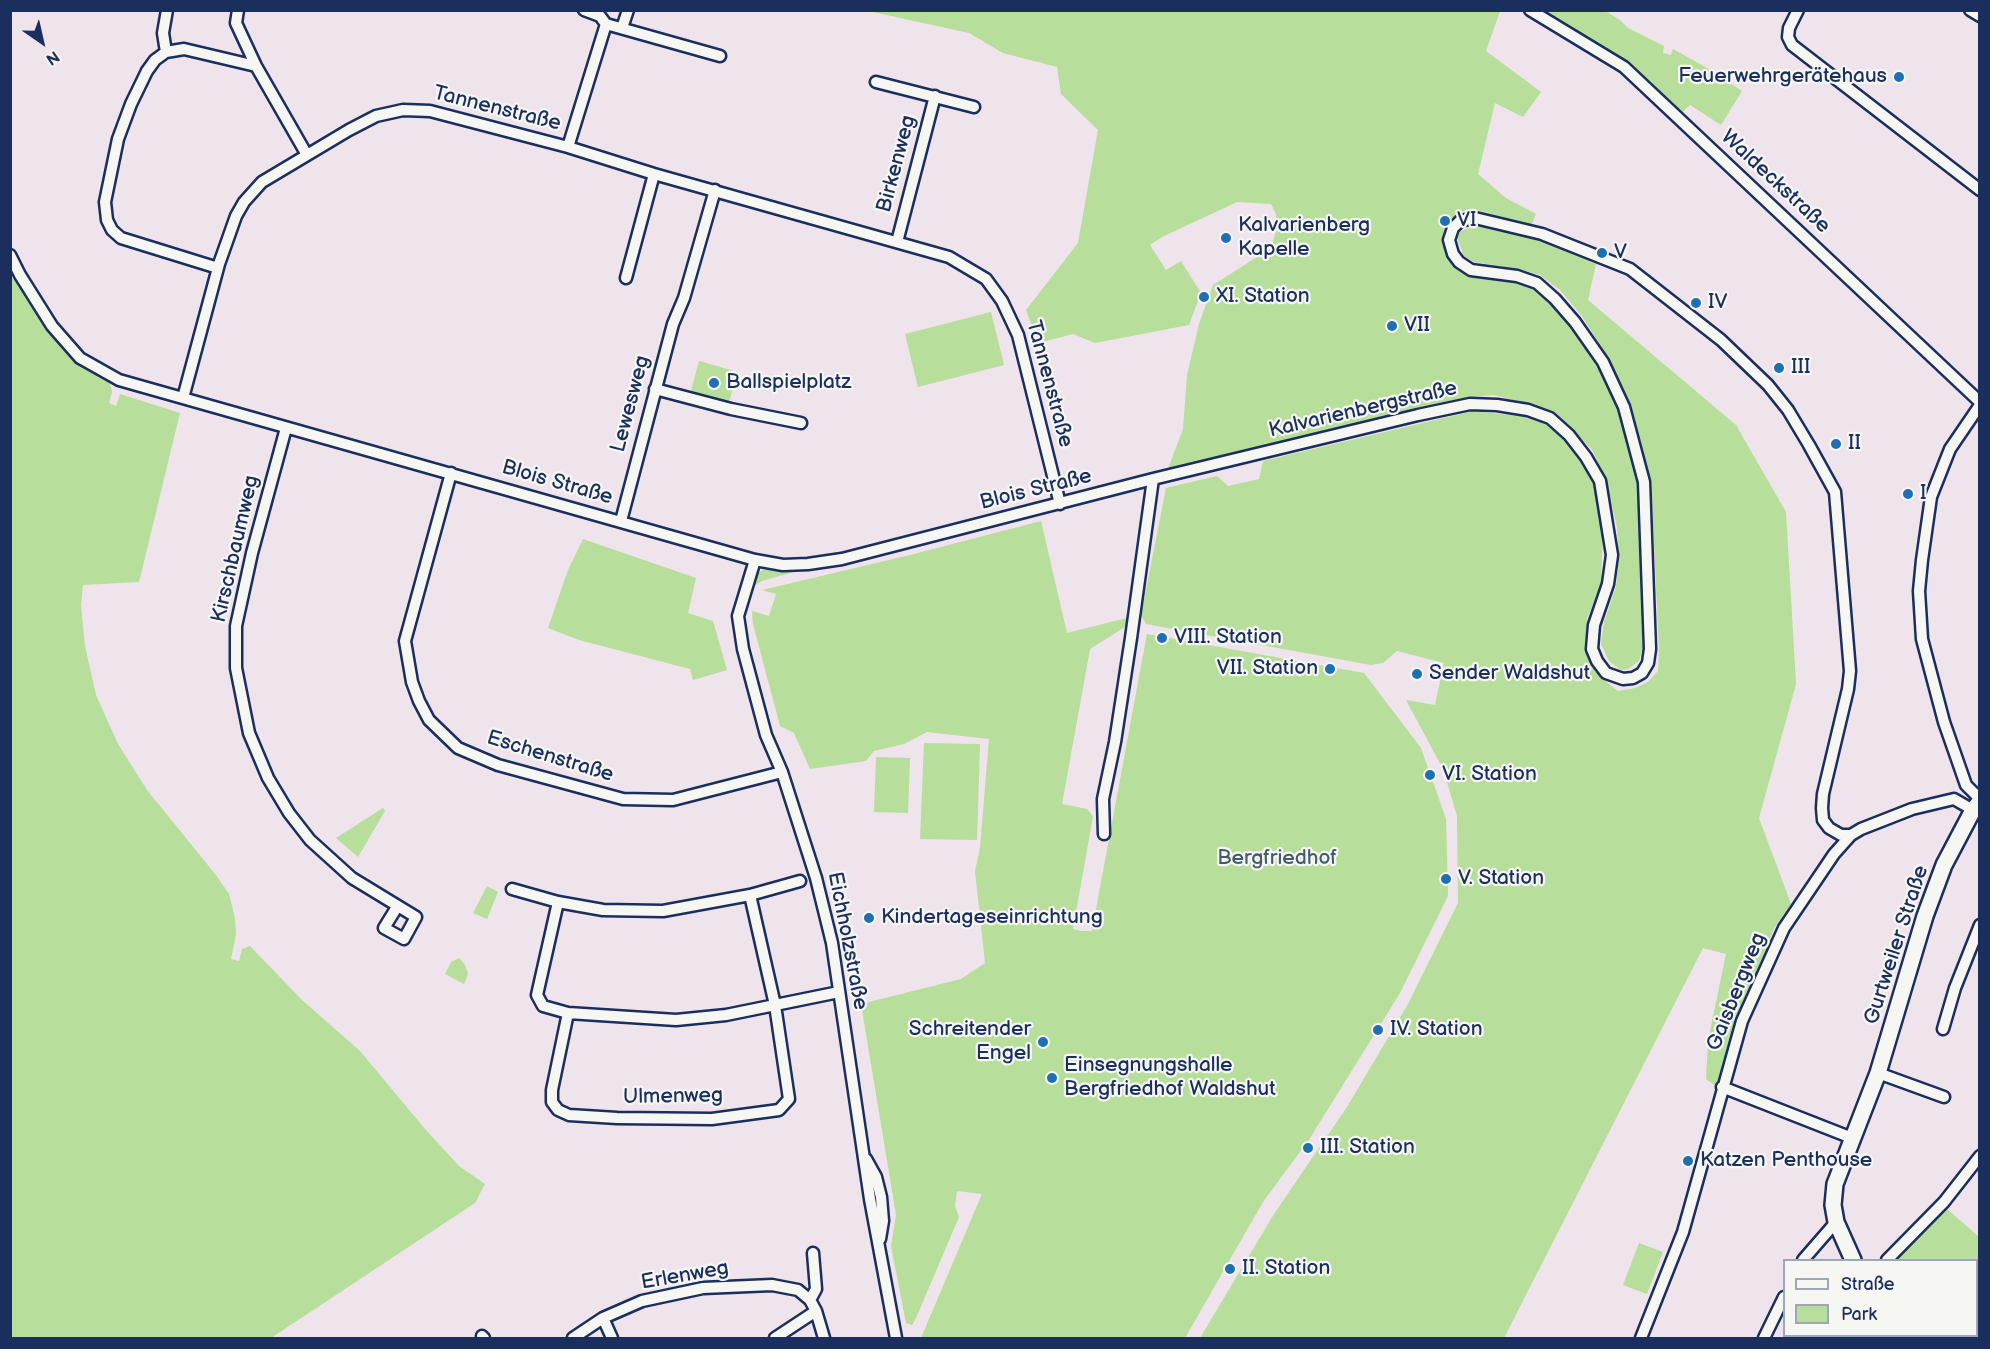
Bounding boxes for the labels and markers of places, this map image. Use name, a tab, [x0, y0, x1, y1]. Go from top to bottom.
place label: Feuerwehrgerätehaus	[1678, 64, 1887, 90]
marker: Feuerwehrgerätehaus	[1892, 70, 1906, 84]
place label: VI	[1457, 208, 1476, 234]
place label: Kalvarienberg Kapelle	[1238, 213, 1370, 263]
marker: VI	[1438, 214, 1452, 228]
marker: Kalvarienberg Kapelle	[1219, 231, 1233, 245]
place label: V	[1614, 240, 1627, 266]
marker: V	[1595, 246, 1609, 260]
place label: XI. Station	[1216, 284, 1310, 310]
marker: XI. Station	[1197, 290, 1211, 304]
place label: IV	[1708, 290, 1727, 316]
marker: IV	[1689, 296, 1703, 310]
place label: VII	[1404, 313, 1430, 339]
marker: VII	[1385, 319, 1399, 333]
place label: III	[1791, 355, 1811, 381]
marker: III	[1772, 361, 1786, 375]
place label: Ballspielplatz	[726, 370, 851, 396]
marker: Ballspielplatz	[707, 376, 721, 390]
place label: II	[1848, 431, 1861, 457]
marker: II	[1829, 437, 1843, 451]
place label: I	[1920, 481, 1927, 507]
marker: I	[1901, 487, 1915, 501]
place label: VIII. Station	[1174, 625, 1282, 651]
marker: VIII. Station	[1155, 631, 1169, 645]
place label: VII. Station	[1217, 656, 1318, 682]
place label: Sender Waldshut	[1429, 661, 1590, 687]
marker: VII. Station	[1323, 662, 1337, 676]
marker: Sender Waldshut	[1410, 667, 1424, 681]
place label: VI. Station	[1442, 762, 1537, 788]
marker: VI. Station	[1423, 768, 1437, 782]
place label: V. Station	[1458, 866, 1544, 892]
marker: V. Station	[1439, 872, 1453, 886]
place label: Kindertageseinrichtung	[881, 905, 1103, 931]
marker: Kindertageseinrichtung	[862, 911, 876, 925]
place label: Schreitender Engel	[909, 1017, 1031, 1067]
place label: IV. Station	[1390, 1017, 1482, 1043]
marker: IV. Station	[1371, 1023, 1385, 1037]
marker: Schreitender Engel	[1036, 1035, 1050, 1049]
place label: Einsegnungshalle Bergfriedhof Waldshut	[1064, 1053, 1276, 1103]
marker: Einsegnungshalle Bergfriedhof Waldshut	[1045, 1071, 1059, 1085]
place label: III. Station	[1320, 1135, 1415, 1161]
marker: III. Station	[1301, 1141, 1315, 1155]
place label: Katzen Penthouse	[1700, 1148, 1872, 1174]
marker: Katzen Penthouse	[1681, 1154, 1695, 1168]
place label: II. Station	[1242, 1256, 1330, 1282]
marker: II. Station	[1223, 1262, 1237, 1276]

